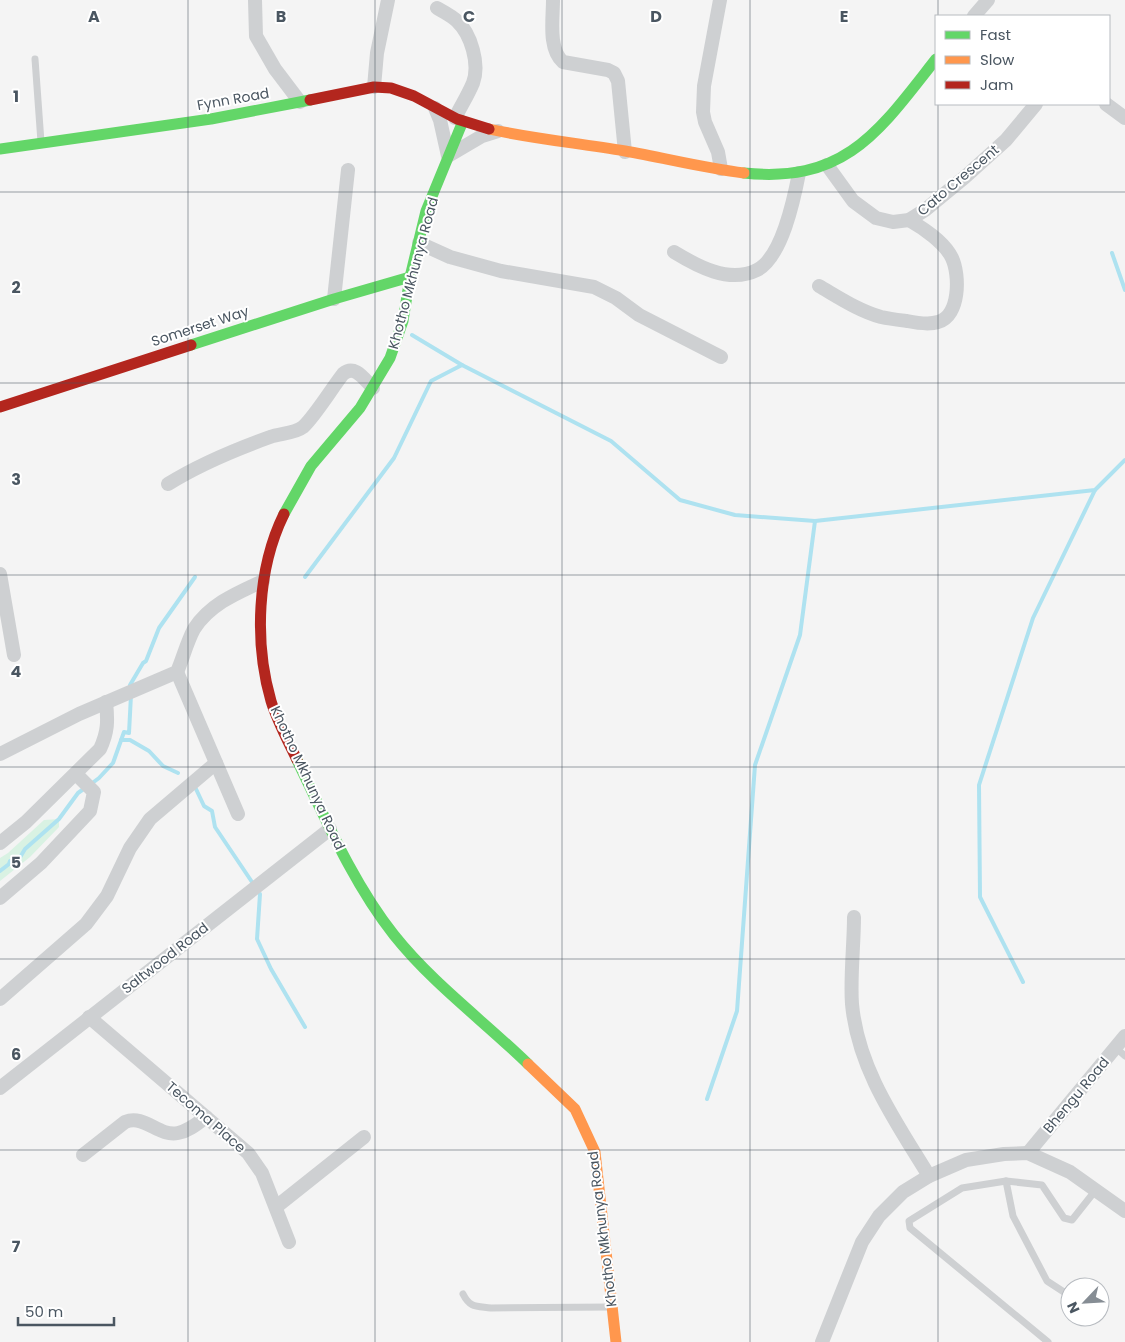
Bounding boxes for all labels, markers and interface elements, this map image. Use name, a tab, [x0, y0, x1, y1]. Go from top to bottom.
text: A	[88, 5, 100, 28]
text: B	[276, 5, 286, 28]
text: C	[463, 5, 475, 28]
text: D	[650, 5, 662, 28]
text: E	[840, 5, 848, 28]
legend	[935, 15, 1110, 105]
text: Fast	[980, 24, 1011, 45]
text: Slow	[980, 49, 1015, 70]
text: Jam	[980, 74, 1014, 95]
street label: Fynn Road	[195, 83, 271, 115]
text: 1	[13, 85, 19, 108]
street label: Cato Crescent	[913, 140, 1003, 220]
street label: Khotho Mkhunya Road	[383, 195, 443, 351]
text: 2	[11, 276, 21, 299]
street label: Somerset Way	[149, 301, 251, 351]
text: 3	[11, 468, 21, 491]
text: 4	[11, 660, 22, 683]
street label: Khotho Mkhunya Road	[266, 703, 350, 853]
text: 5	[11, 851, 21, 874]
street label: Saltwood Road	[117, 918, 213, 998]
text: 6	[11, 1043, 21, 1066]
street label: Bhengu Road	[1038, 1053, 1114, 1137]
street label: Tecoma Place	[162, 1077, 250, 1157]
street label: Khotho Mkhunya Road	[583, 1150, 621, 1308]
text: 7	[12, 1235, 21, 1258]
north arrow	[1060, 1277, 1110, 1327]
scale bar	[18, 1294, 114, 1326]
text: N	[1062, 1298, 1085, 1316]
text: 50 m	[25, 1301, 63, 1322]

